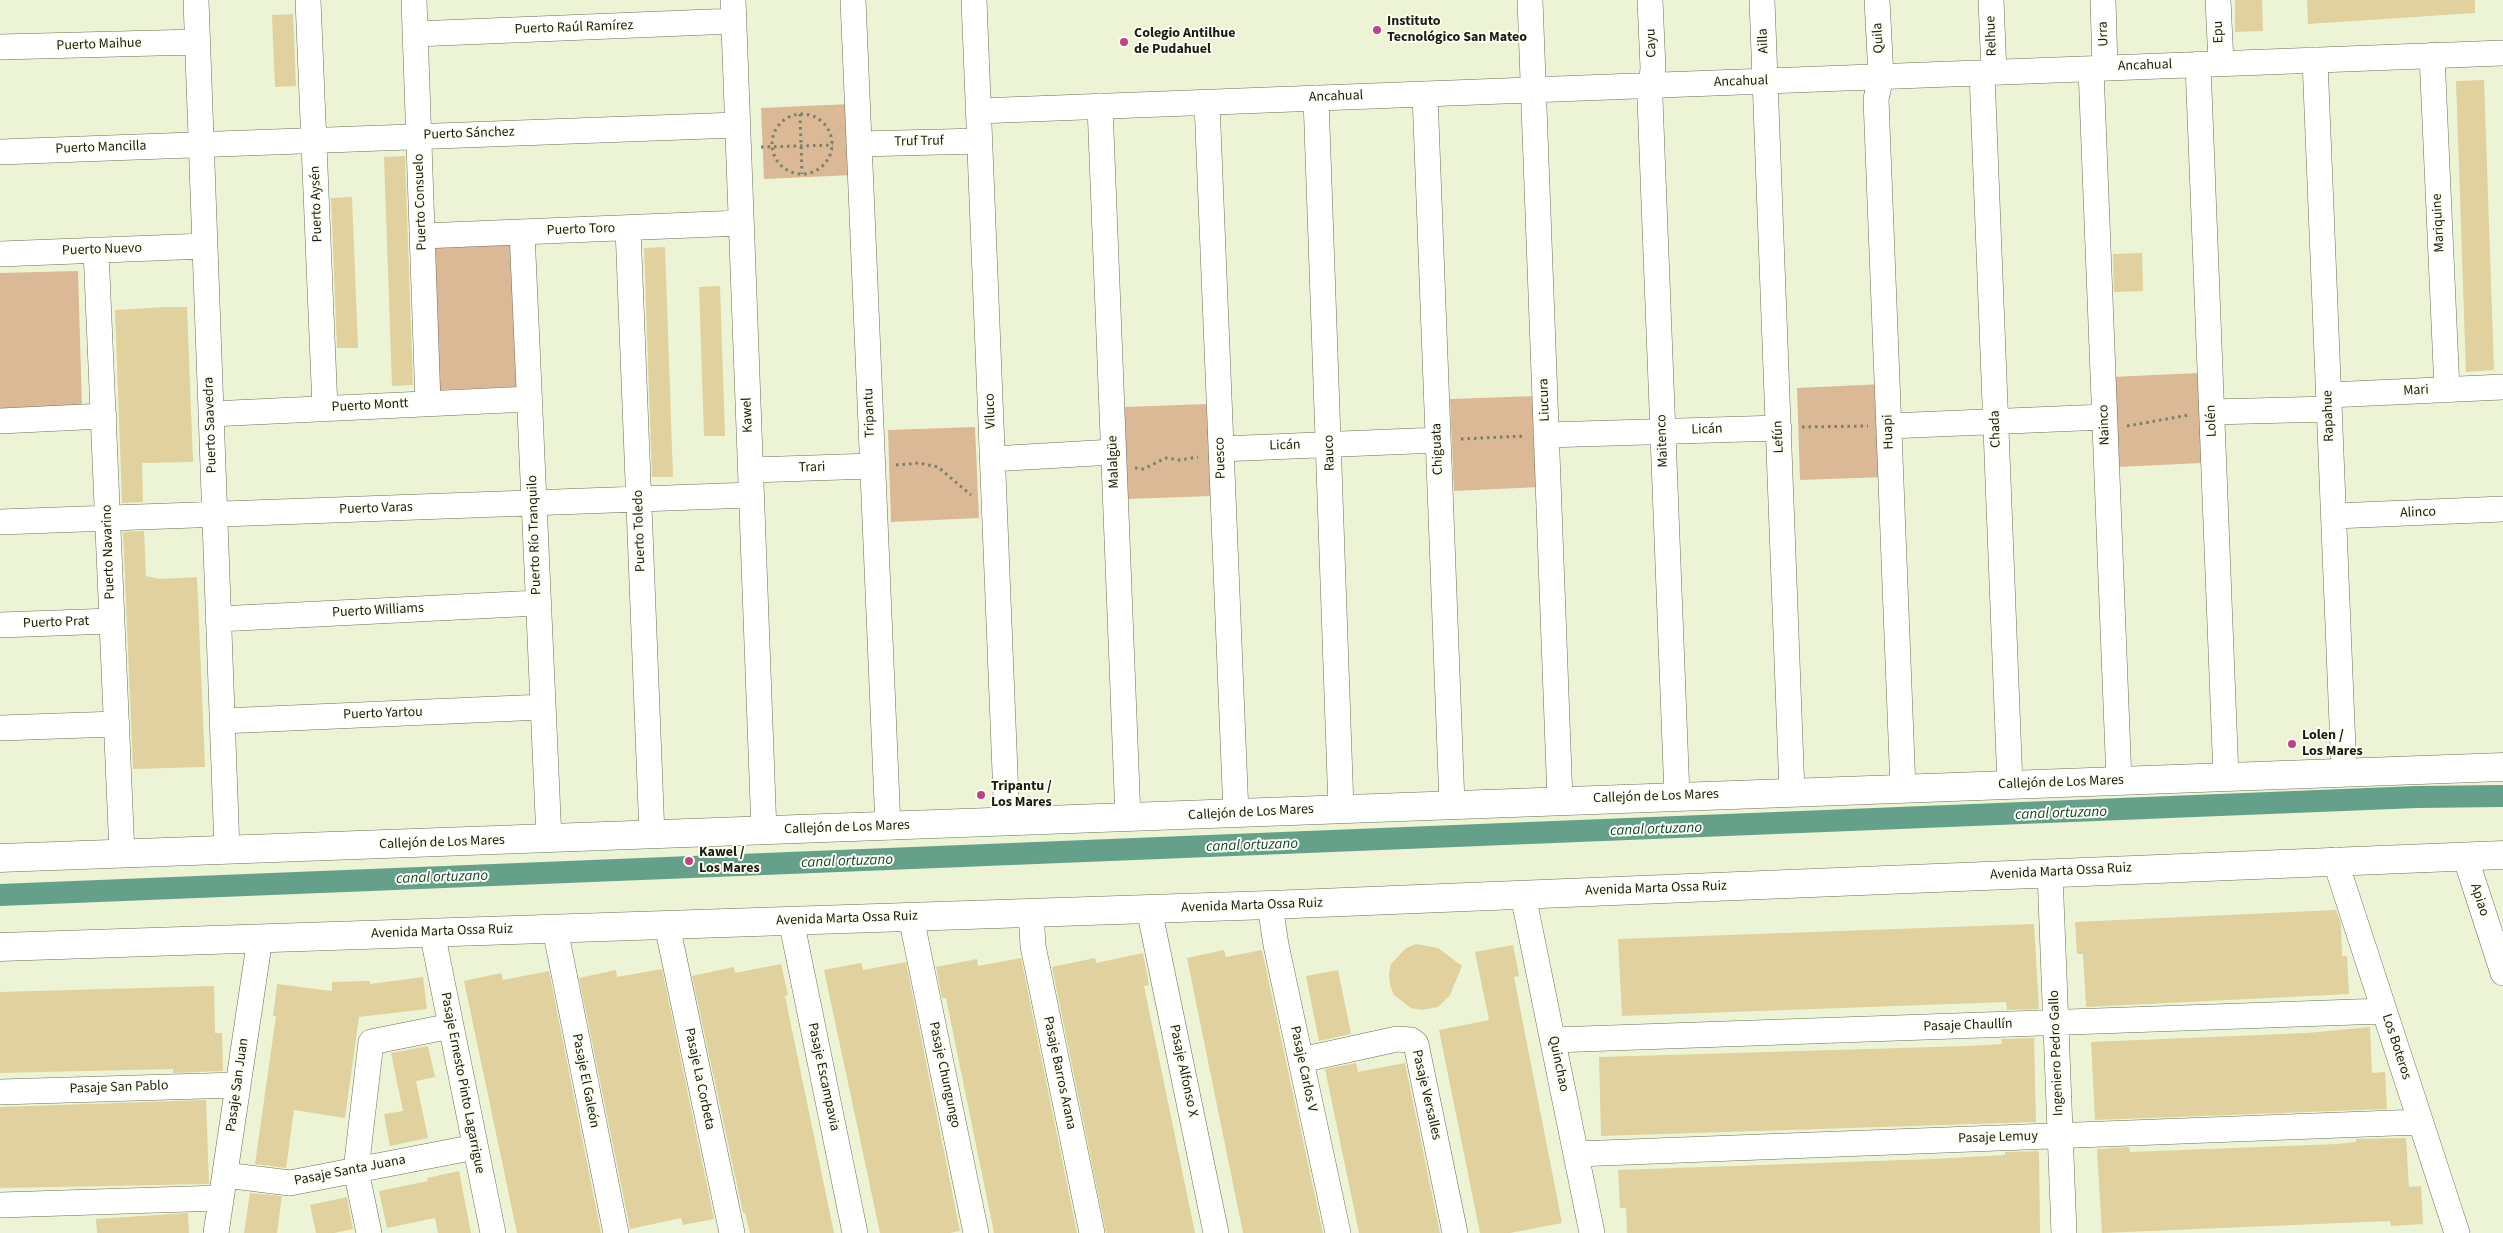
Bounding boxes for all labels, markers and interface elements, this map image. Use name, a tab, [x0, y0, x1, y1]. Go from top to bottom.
place label: Instituto Tecnológico San Mateo	[1387, 14, 1527, 46]
street label: Relhue	[1983, 15, 2001, 57]
street label: Puerto Raúl Ramírez	[514, 18, 634, 38]
street label: Epu	[2210, 20, 2228, 44]
street label: Urra	[2095, 21, 2113, 47]
street label: Quila	[1870, 22, 1888, 54]
marker: Instituto Tecnológico San Mateo	[1371, 24, 1383, 36]
place label: Colegio Antilhue de Pudahuel	[1134, 26, 1235, 58]
street label: Cayu	[1643, 28, 1661, 58]
street label: Ailla	[1755, 28, 1773, 54]
street label: Puerto Maihue	[56, 35, 142, 55]
marker: Colegio Antilhue de Pudahuel	[1118, 36, 1130, 48]
street label: Ancahual	[2118, 57, 2172, 75]
street label: Ancahual	[1714, 73, 1768, 91]
street label: Ancahual	[1309, 88, 1363, 106]
street label: Puerto Sánchez	[423, 124, 515, 144]
street label: Truf Truf	[894, 133, 944, 151]
street label: Puerto Mancilla	[55, 138, 147, 158]
street label: Puerto Consuelo	[411, 153, 431, 251]
street label: Puerto Aysén	[307, 165, 327, 243]
street label: Mariquine	[2429, 193, 2449, 253]
street label: Puerto Toro	[546, 220, 616, 240]
street label: Puerto Nuevo	[62, 240, 142, 260]
street label: Puerto Saavedra	[201, 376, 221, 474]
street label: Liucura	[1536, 378, 1554, 422]
street label: Mari	[2403, 382, 2429, 400]
street label: Tripantu	[861, 388, 879, 438]
street label: Rapahue	[2320, 390, 2338, 442]
street label: Viluco	[982, 393, 1000, 429]
street label: Puerto Montt	[331, 396, 409, 416]
street label: Kawel	[739, 397, 757, 433]
street label: Nainco	[2096, 404, 2114, 446]
street label: Lolén	[2203, 405, 2221, 437]
street label: Chada	[1987, 410, 2005, 448]
street label: Maitenco	[1654, 414, 1672, 468]
street label: Huapi	[1880, 414, 1898, 450]
street label: Lefún	[1770, 420, 1788, 454]
street label: Licán	[1691, 421, 1723, 439]
street label: Chiguata	[1429, 423, 1447, 475]
street label: Malalgüe	[1105, 435, 1123, 489]
street label: Rauco	[1321, 435, 1339, 471]
street label: Puesco	[1212, 437, 1230, 479]
street label: Licán	[1269, 437, 1301, 455]
street label: Trari	[798, 459, 826, 477]
street label: Puerto Río Tranquilo	[525, 475, 545, 595]
street label: Puerto Toledo	[630, 490, 650, 572]
street label: Puerto Varas	[339, 499, 413, 519]
street label: Puerto Navarino	[99, 504, 119, 600]
street label: Alinco	[2400, 504, 2436, 522]
street label: Puerto Williams	[332, 600, 424, 622]
street label: Puerto Prat	[23, 613, 89, 633]
street label: Puerto Yartou	[343, 704, 423, 724]
place label: Lolen / Los Mares	[2302, 728, 2363, 760]
marker: Lolen / Los Mares	[2286, 738, 2298, 750]
street label: Callejón de Los Mares	[1998, 772, 2124, 794]
place label: Tripantu / Los Mares	[991, 779, 1052, 812]
street label: Callejón de Los Mares	[1593, 786, 1719, 808]
marker: Tripantu / Los Mares	[975, 789, 987, 801]
street label: Callejón de Los Mares	[1188, 801, 1314, 825]
water label: canal ortuzano	[2015, 803, 2107, 825]
street label: Callejón de Los Mares	[784, 817, 910, 839]
water label: canal ortuzano	[1610, 819, 1702, 841]
street label: Callejón de Los Mares	[379, 832, 505, 854]
water label: canal ortuzano	[1206, 835, 1298, 857]
place label: Kawel / Los Mares	[699, 845, 760, 878]
water label: canal ortuzano	[801, 851, 893, 873]
marker: Kawel / Los Mares	[683, 855, 695, 867]
street label: Avenida Marta Ossa Ruiz	[1990, 860, 2132, 884]
water label: canal ortuzano	[396, 867, 488, 889]
street label: Avenida Marta Ossa Ruiz	[1585, 878, 1727, 900]
street label: Apiao	[2466, 881, 2492, 919]
street label: Avenida Marta Ossa Ruiz	[1181, 895, 1323, 917]
street label: Avenida Marta Ossa Ruiz	[776, 908, 918, 930]
street label: Avenida Marta Ossa Ruiz	[371, 921, 513, 943]
street label: Ingeniero Pedro Gallo	[2046, 990, 2068, 1116]
street label: Pasaje Ernesto Pinto Lagarrigue	[436, 991, 488, 1175]
street label: Los Boteros	[2377, 1012, 2415, 1082]
street label: Pasaje Barros Arana	[1039, 1015, 1079, 1131]
street label: Pasaje Chaullín	[1923, 1016, 2013, 1036]
street label: Pasaje Chungungo	[925, 1020, 963, 1130]
street label: Pasaje Escampavia	[803, 1021, 843, 1133]
street label: Pasaje Alfonso X	[1165, 1023, 1201, 1119]
street label: Pasaje Carlos V	[1286, 1024, 1320, 1114]
street label: Pasaje La Corbeta	[680, 1027, 718, 1131]
street label: Pasaje El Galeón	[568, 1032, 602, 1130]
street label: Quinchao	[1544, 1035, 1572, 1093]
street label: Pasaje San Juan	[223, 1037, 253, 1133]
street label: Pasaje Versalles	[1407, 1048, 1445, 1142]
street label: Pasaje San Pablo	[69, 1078, 169, 1098]
street label: Pasaje Lemuy	[1958, 1128, 2038, 1148]
street label: Pasaje Santa Juana	[293, 1152, 407, 1190]

